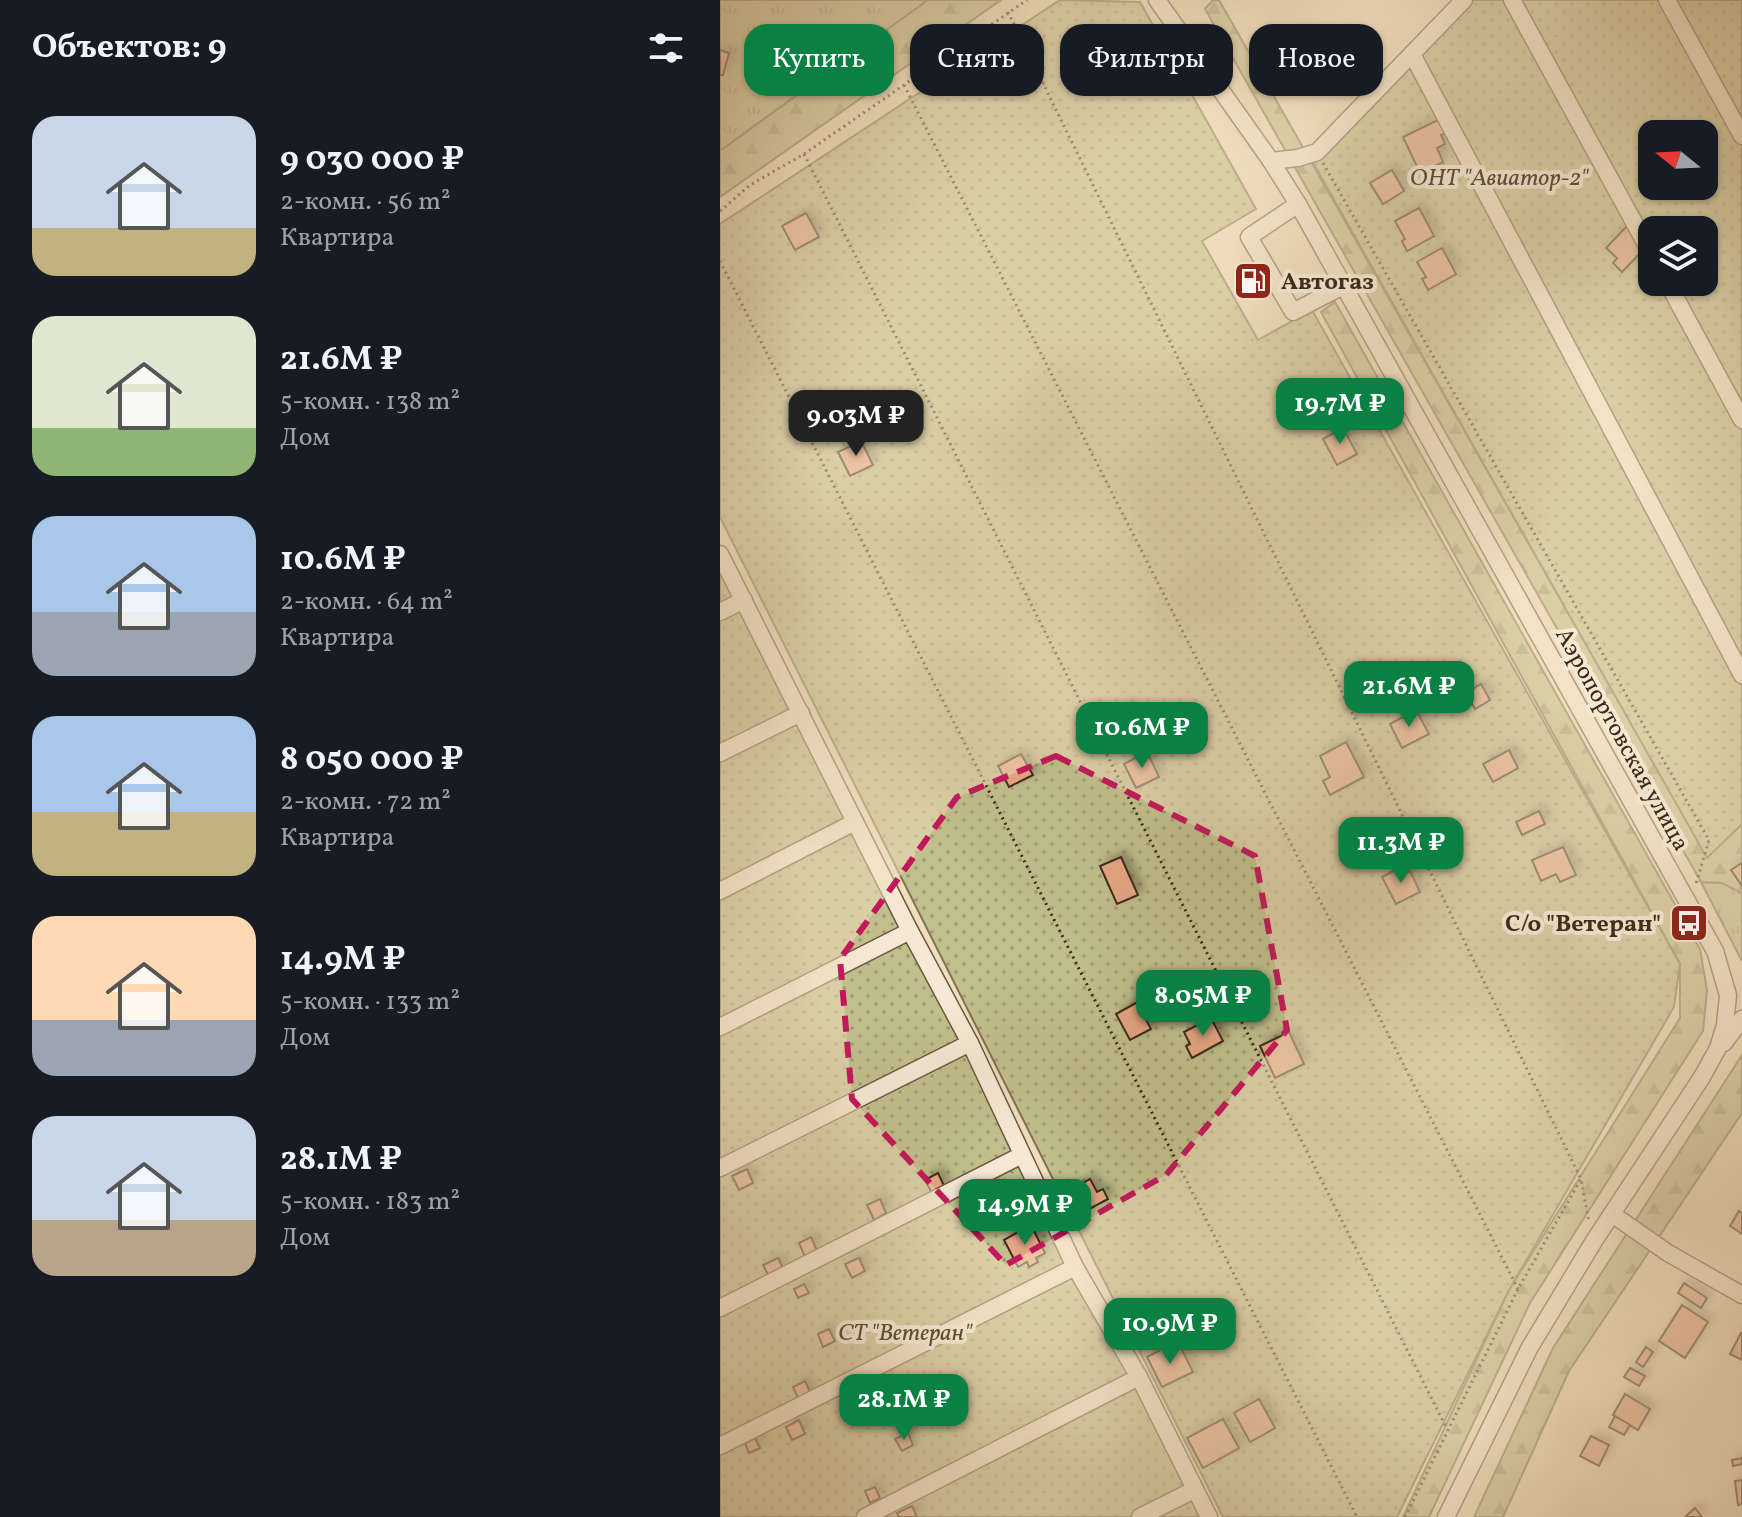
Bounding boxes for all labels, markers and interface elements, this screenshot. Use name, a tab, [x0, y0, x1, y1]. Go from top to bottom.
chip: Купить	[744, 24, 894, 96]
chip: Снять	[910, 24, 1044, 96]
chip: Фильтры	[1060, 24, 1233, 96]
chip: Новое	[1249, 24, 1383, 96]
text: Объектов: 9	[32, 25, 227, 72]
icon: filters	[644, 26, 688, 70]
north arrow	[1638, 120, 1718, 200]
map controls	[1638, 120, 1718, 296]
text: 9 030 000 ₽	[280, 137, 464, 184]
icon: home	[96, 148, 192, 244]
park label: ОНТ "Авиатор-2"	[1410, 162, 1589, 196]
text: 2-комн. · 56 m²	[280, 184, 451, 220]
button: layers	[1638, 216, 1718, 296]
text: Квартира	[280, 220, 394, 256]
fuel station icon: Автогаз	[1232, 260, 1274, 302]
place label: Автогаз	[1281, 266, 1374, 300]
text: 21.6M ₽	[280, 337, 403, 384]
icon: home	[96, 348, 192, 444]
pin: 19.7M ₽	[1266, 378, 1414, 446]
text: 5-комн. · 138 m²	[280, 384, 460, 420]
text: 19.7M ₽	[1294, 386, 1386, 422]
pin: 9.03M ₽	[782, 390, 930, 458]
text: 9.03M ₽	[807, 398, 905, 434]
text: Дом	[280, 420, 330, 456]
text: 10.6M ₽	[280, 537, 406, 584]
icon: home	[96, 548, 192, 644]
text: 2-комн. · 64 m²	[280, 584, 453, 620]
text: Квартира	[280, 620, 394, 656]
street label: Аэропортовская улица	[1546, 622, 1697, 858]
pin: 21.6M ₽	[1335, 661, 1483, 729]
text: 21.6M ₽	[1362, 669, 1456, 705]
pin: 10.6M ₽	[1068, 702, 1216, 770]
text: 10.6M ₽	[1094, 710, 1190, 746]
text: 8 050 000 ₽	[280, 737, 464, 784]
icon: home	[96, 748, 192, 844]
text: 2-комн. · 72 m²	[280, 784, 451, 820]
pin: 11.3M ₽	[1327, 817, 1475, 885]
text: Квартира	[280, 820, 394, 856]
text: 11.3M ₽	[1356, 825, 1446, 861]
bus stop icon: С/о "Ветеран"	[1668, 902, 1710, 944]
place label: С/о "Ветеран"	[1505, 908, 1661, 942]
text: 14.9M ₽	[280, 937, 406, 984]
icon: home	[96, 948, 192, 1044]
pin: 8.05M ₽	[1129, 970, 1277, 1038]
text: 8.05M ₽	[1154, 978, 1252, 1014]
text: 5-комн. · 133 m²	[280, 984, 460, 1020]
text: Дом	[280, 1020, 330, 1056]
text: 28.1M ₽	[280, 1137, 402, 1184]
icon: home	[96, 1148, 192, 1244]
pin: 14.9M ₽	[951, 1179, 1099, 1247]
text: 5-комн. · 183 m²	[280, 1184, 460, 1220]
text: 14.9M ₽	[977, 1187, 1073, 1223]
text: Дом	[280, 1220, 330, 1256]
pin: 10.9M ₽	[1096, 1298, 1244, 1366]
text: 10.9M ₽	[1122, 1306, 1218, 1342]
park label: СТ "Ветеран"	[838, 1317, 973, 1351]
pin: 28.1M ₽	[830, 1374, 978, 1442]
text: 28.1M ₽	[857, 1382, 951, 1418]

